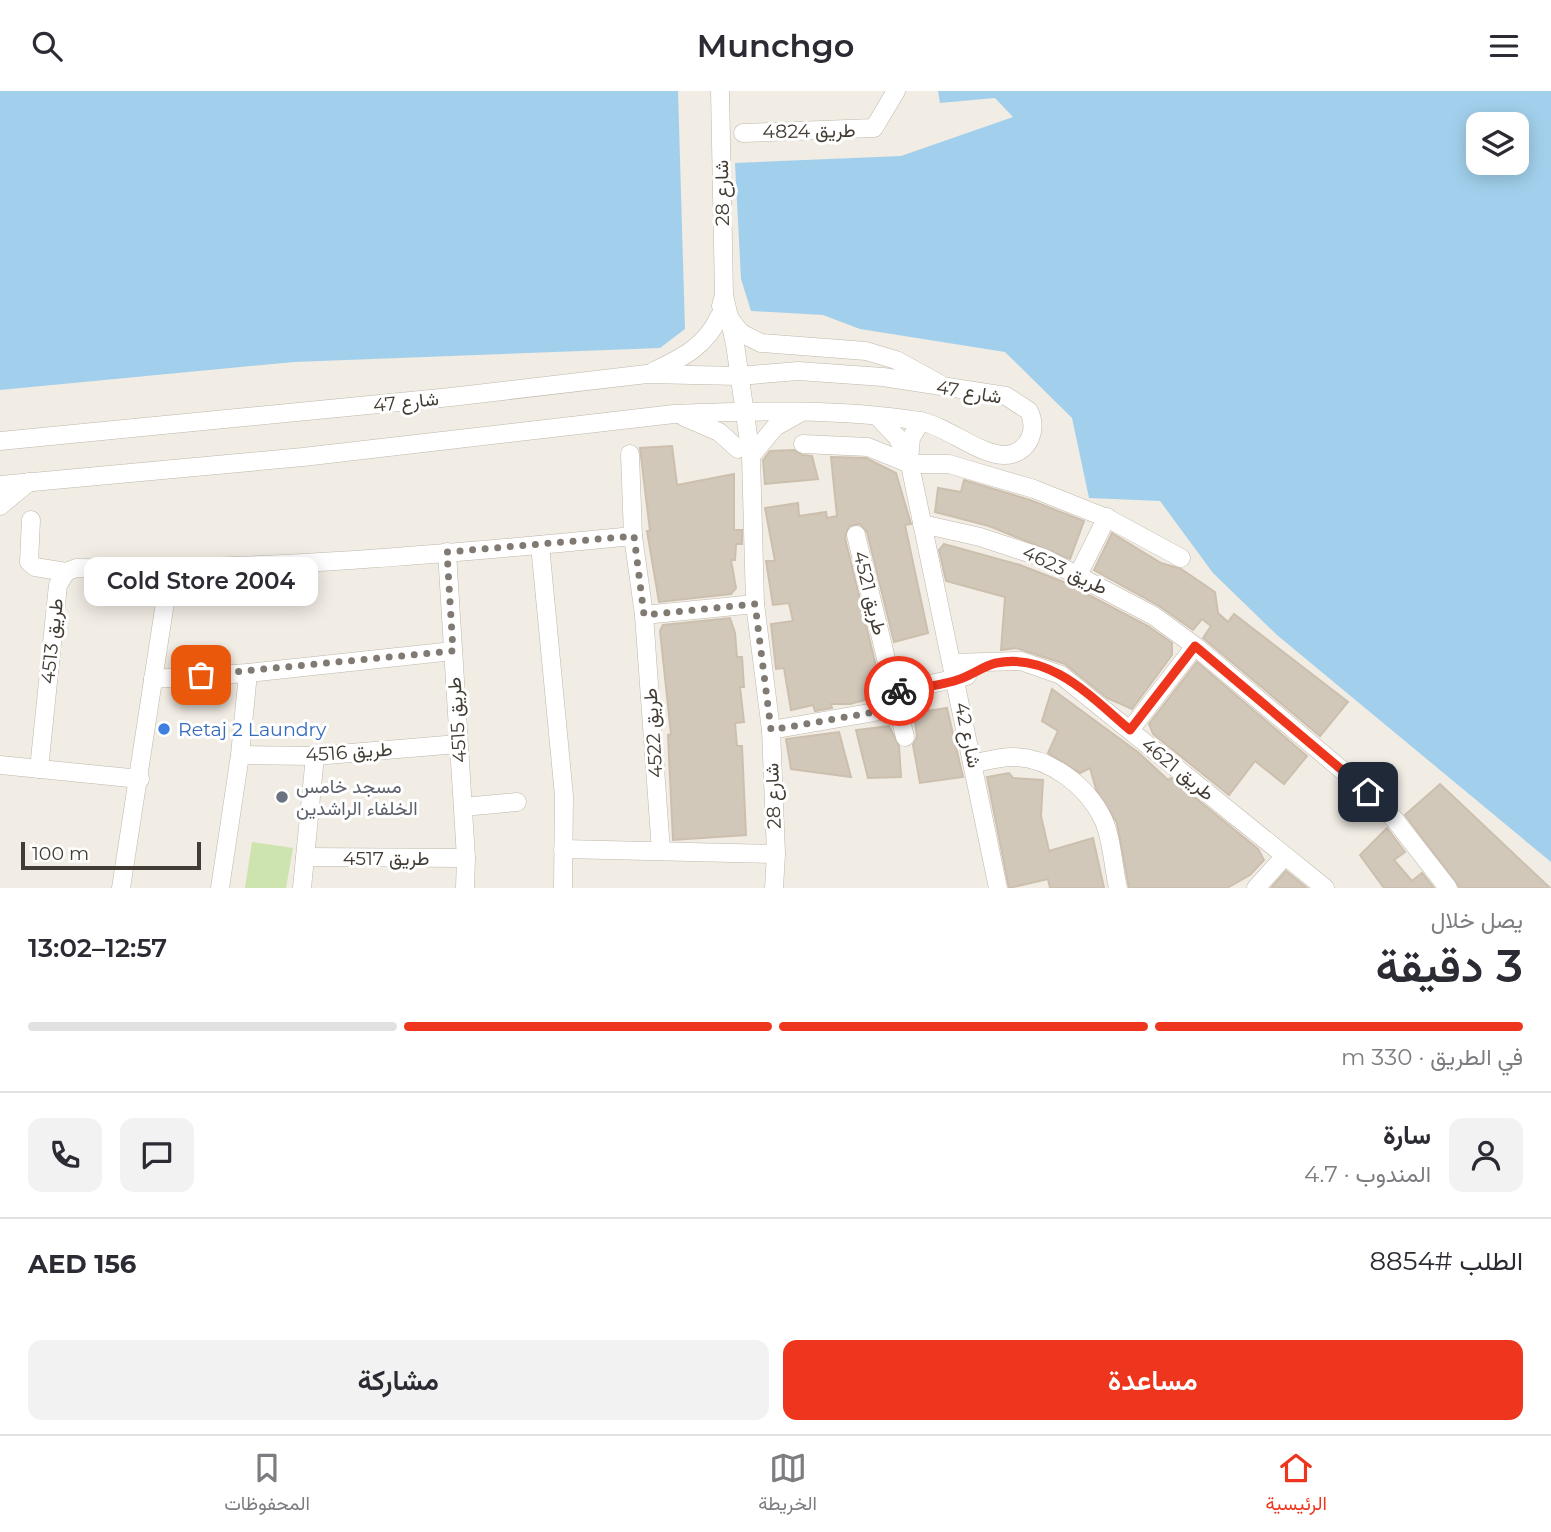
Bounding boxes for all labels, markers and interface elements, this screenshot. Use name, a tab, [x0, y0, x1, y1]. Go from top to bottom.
text: Munchgo	[697, 26, 854, 65]
icon: search	[28, 27, 66, 65]
icon: menu	[1485, 27, 1523, 65]
map controls	[1466, 112, 1529, 175]
button: layers	[1466, 112, 1529, 175]
street label: طريق 4824	[762, 119, 856, 143]
street label: شارع 28	[710, 160, 735, 226]
street label: شارع 47	[934, 375, 1003, 410]
street label: شارع 47	[372, 387, 440, 418]
street label: طريق 4623	[1019, 540, 1111, 600]
street label: طريق 4521	[848, 548, 892, 638]
callout: 2004 Cold Store	[84, 556, 318, 605]
text: 2004 Cold Store	[107, 567, 295, 595]
street label: طريق 4513	[36, 597, 68, 685]
pin	[171, 645, 231, 705]
icon: bag	[182, 656, 220, 694]
courier	[864, 656, 934, 726]
icon: bike	[880, 672, 918, 710]
street label: طريق 4515	[443, 676, 471, 764]
street label: طريق 4522	[638, 687, 668, 779]
street label: شارع 42	[949, 700, 986, 770]
place label: Retaj 2 Laundry	[178, 718, 327, 741]
marker: Retaj 2 Laundry	[156, 721, 172, 737]
street label: طريق 4621	[1137, 733, 1219, 805]
street label: طريق 4516	[305, 737, 393, 767]
pin	[1338, 762, 1398, 822]
street label: شارع 28	[760, 763, 787, 829]
icon: home	[1349, 773, 1387, 811]
place label: مسجد خامس الخلفاء الراشدين	[296, 775, 418, 820]
marker: مسجد خامس الخلفاء الراشدين	[274, 789, 290, 805]
scale bar	[21, 839, 201, 871]
text: 100 m	[32, 842, 89, 865]
street label: طريق 4517	[343, 847, 429, 870]
text: يصل خلال	[1431, 906, 1523, 934]
text: 12:57–13:02	[28, 932, 167, 964]
text: 3 دقيقة	[1376, 937, 1523, 994]
text: في الطريق · 330 m	[1341, 1043, 1523, 1071]
button: phone	[28, 1118, 102, 1192]
button: chat	[120, 1118, 194, 1192]
button: person	[1449, 1118, 1523, 1192]
text: سارة	[1383, 1119, 1431, 1151]
text: المندوب · 4.7	[1304, 1160, 1431, 1188]
text: الطلب #8854	[1370, 1245, 1523, 1277]
text: AED 156	[28, 1248, 136, 1280]
button: مشاركة	[28, 1340, 769, 1420]
button: مساعدة	[783, 1340, 1523, 1420]
tab: المحفوظات	[224, 1449, 310, 1520]
tab: الخريطة	[758, 1449, 817, 1520]
tab: الرئيسية	[1265, 1449, 1327, 1520]

